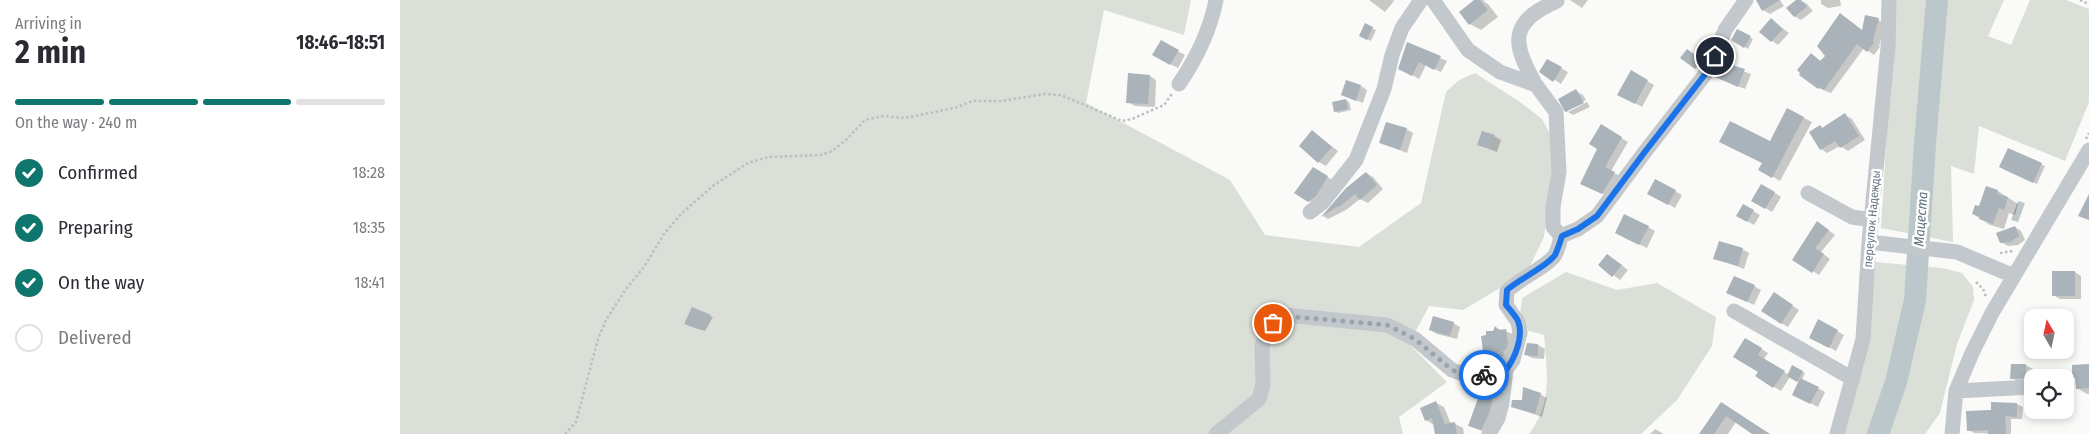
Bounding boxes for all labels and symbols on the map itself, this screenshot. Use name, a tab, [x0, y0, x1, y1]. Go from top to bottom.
pin	[1694, 35, 1736, 77]
street label: переулок Надежды	[1861, 170, 1883, 268]
water label: Мацеста	[1911, 191, 1931, 247]
pin	[1252, 302, 1294, 344]
north arrow	[2024, 309, 2074, 359]
courier	[1459, 350, 1509, 400]

